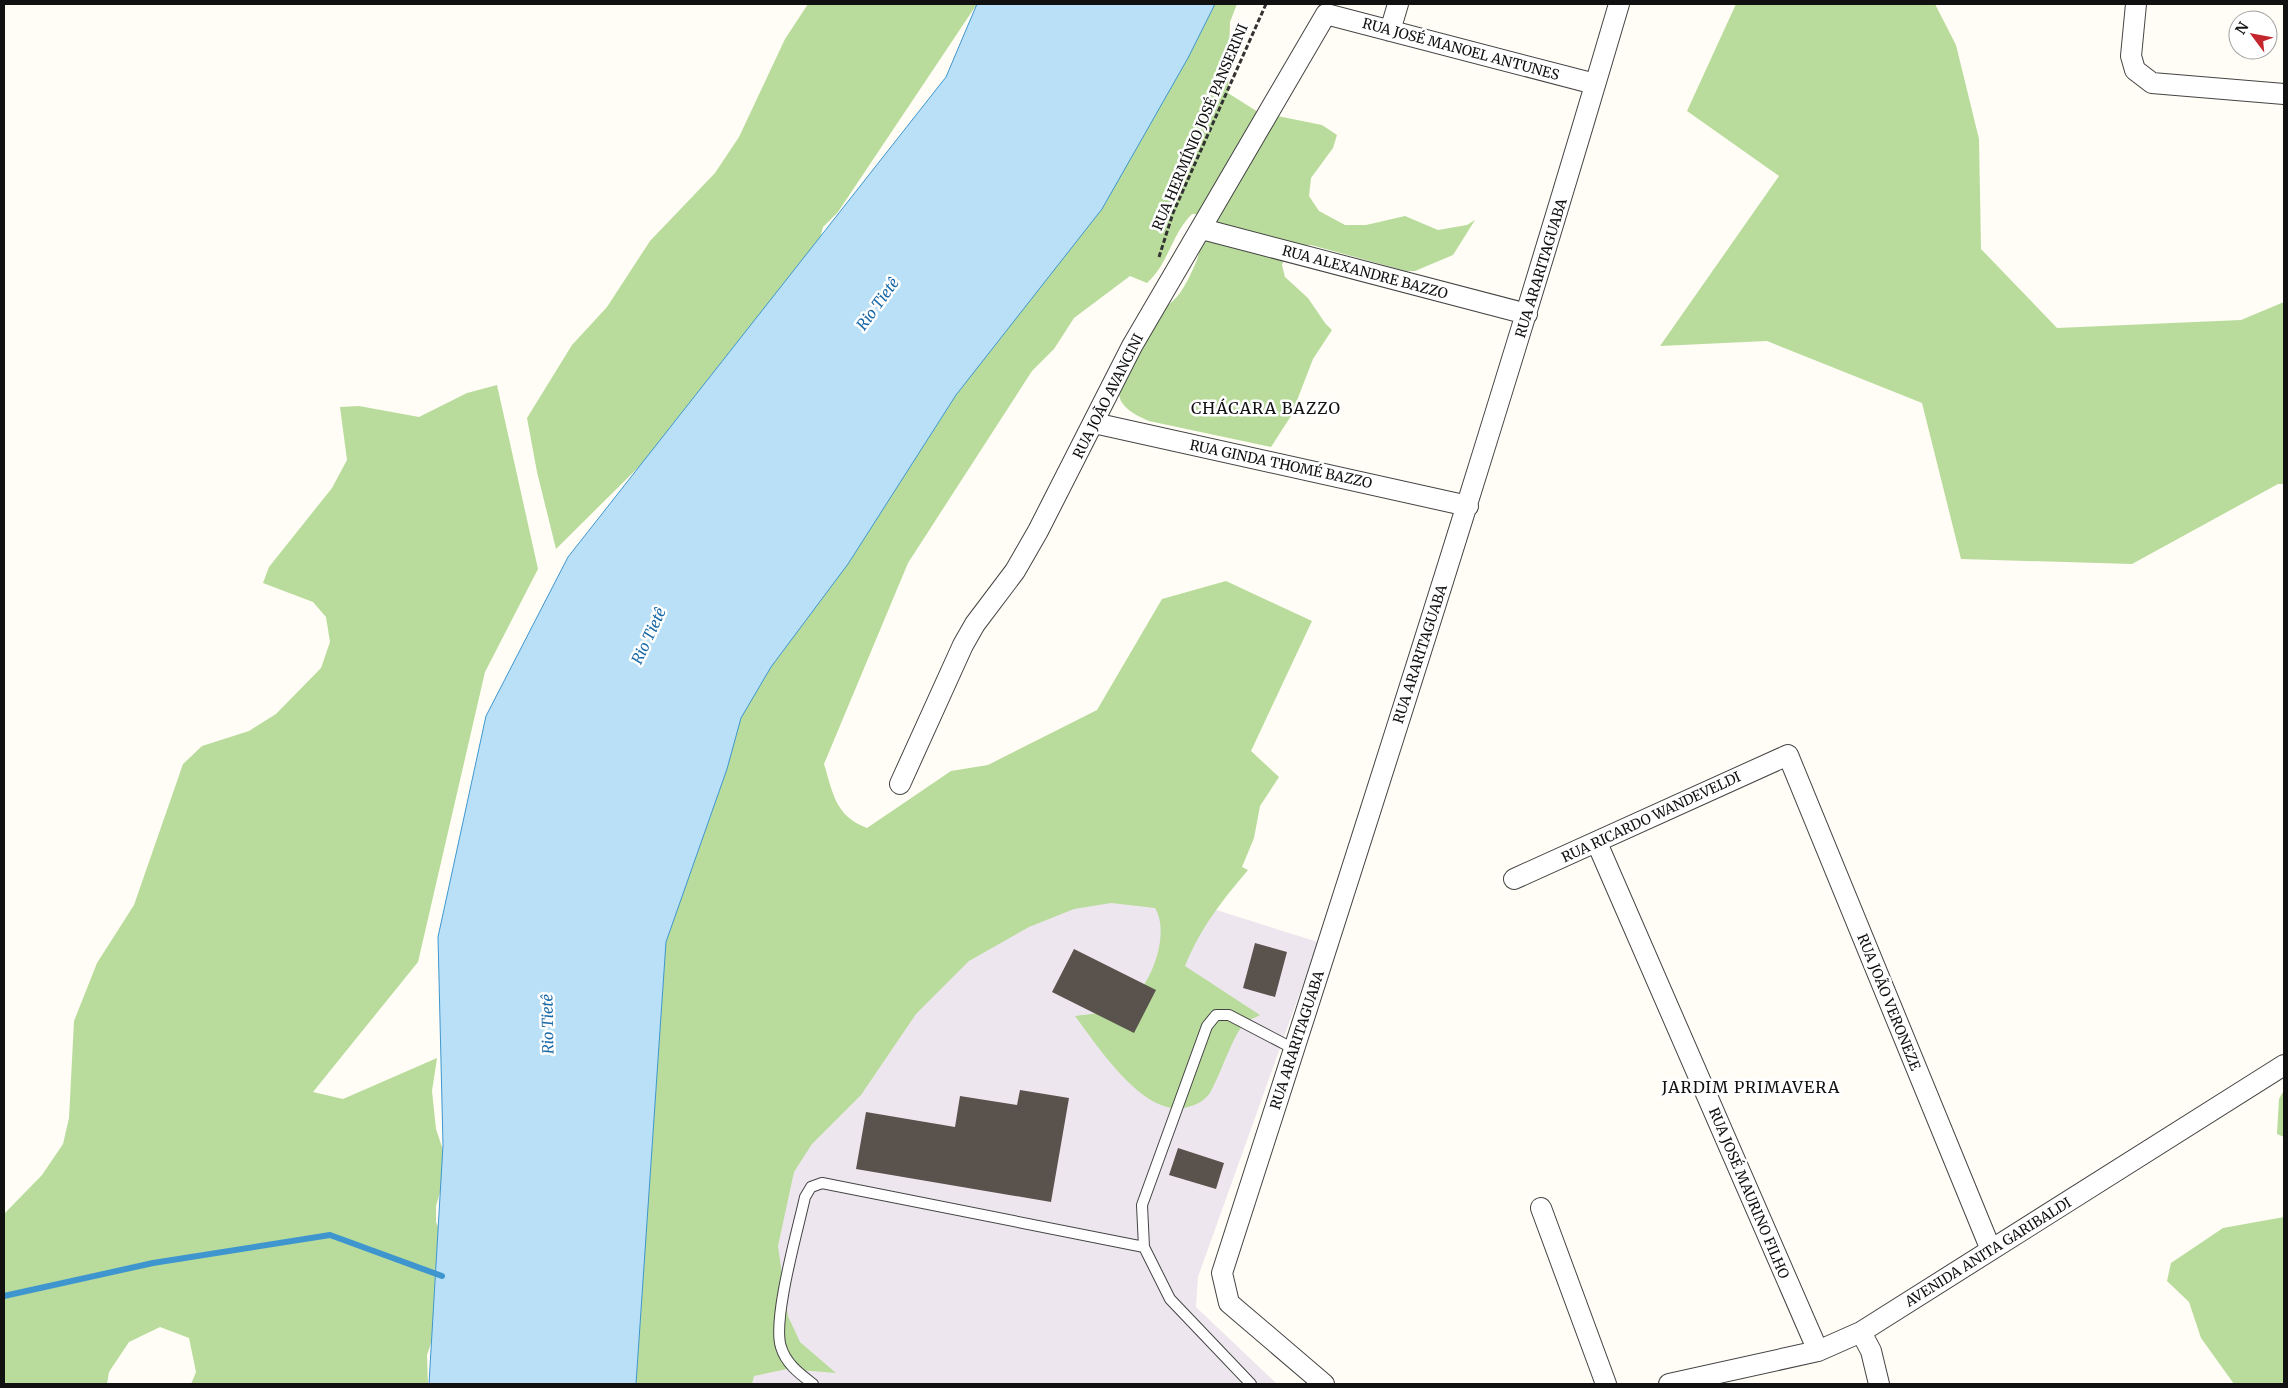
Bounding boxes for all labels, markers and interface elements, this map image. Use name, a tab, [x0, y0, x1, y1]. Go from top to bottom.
north arrow	[2228, 10, 2278, 60]
street label: RUA JOSÉ MANOEL ANTUNES	[1361, 14, 1561, 84]
text: N	[2231, 19, 2253, 38]
street label: RUA HERMÍNIO JOSÉ PANSERINI	[1148, 21, 1252, 233]
street label: RUA ARARITAGUABA	[1511, 196, 1571, 340]
street label: RUA ALEXANDRE BAZZO	[1280, 241, 1450, 303]
water label: Rio Tietê	[852, 274, 903, 334]
street label: RUA JOÃO AVANCINI	[1069, 331, 1147, 461]
district label: CHÁCARA BAZZO	[1191, 398, 1341, 418]
street label: RUA GINDA THOMÉ BAZZO	[1188, 436, 1374, 492]
street label: RUA ARARITAGUABA	[1389, 582, 1451, 726]
water label: Rio Tietê	[627, 604, 670, 667]
street label: RUA RICARDO WANDEVELDI	[1559, 768, 1743, 866]
street label: RUA JOÃO VERONEZE	[1853, 931, 1925, 1073]
street label: RUA ARARITAGUABA	[1266, 968, 1328, 1112]
water label: Rio Tietê	[537, 993, 558, 1054]
district label: JARDIM PRIMAVERA	[1661, 1077, 1840, 1097]
street label: RUA JOSÉ MAURINO FILHO	[1705, 1105, 1793, 1281]
street label: AVENIDA ANITA GARIBALDI	[1901, 1193, 2074, 1311]

